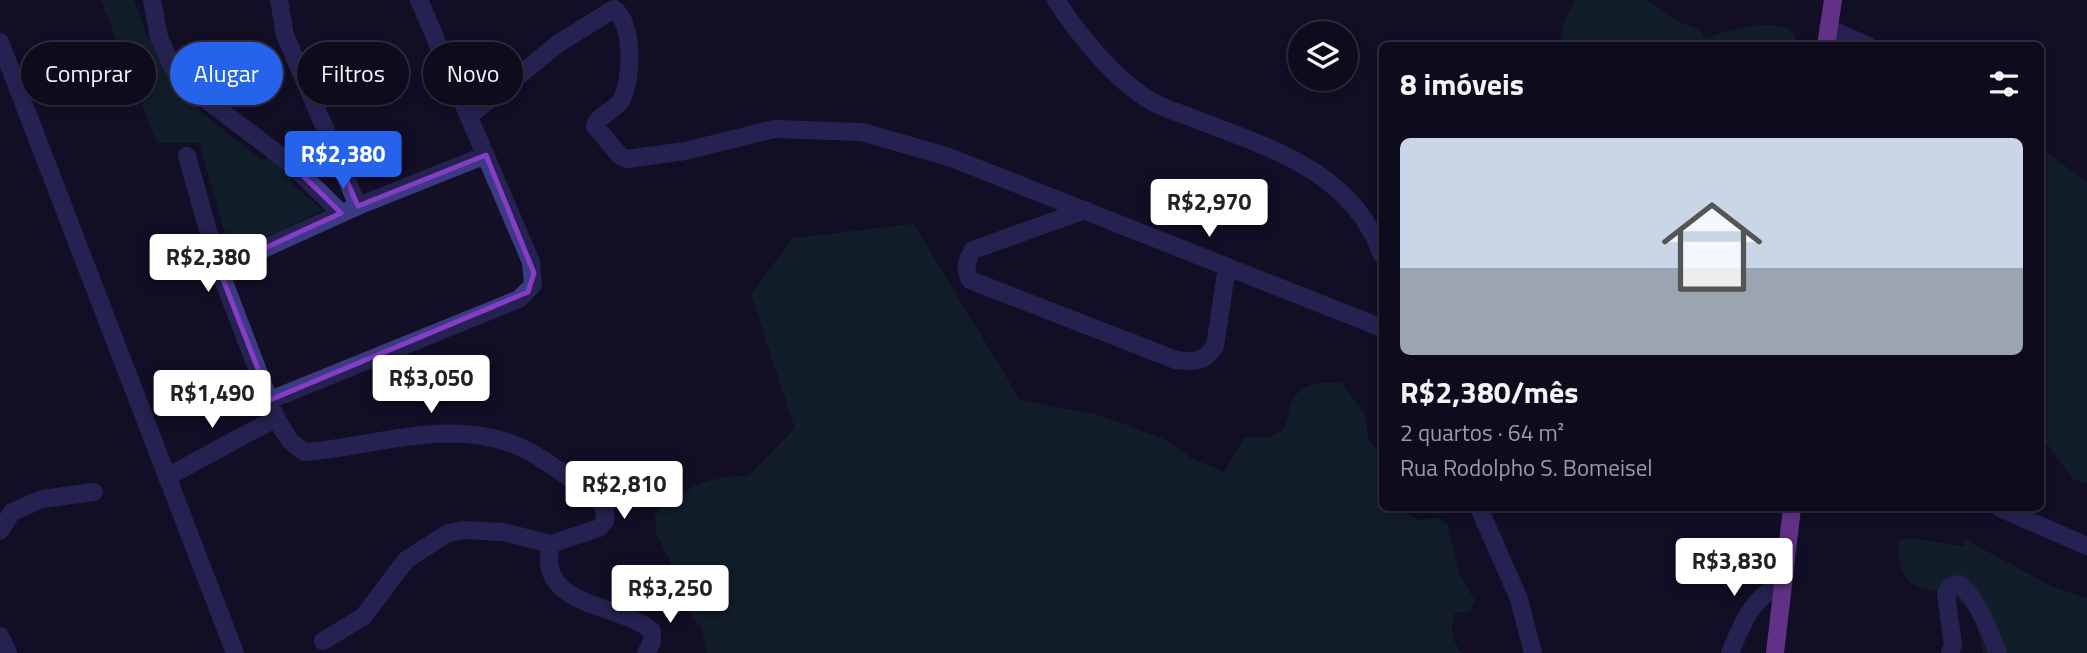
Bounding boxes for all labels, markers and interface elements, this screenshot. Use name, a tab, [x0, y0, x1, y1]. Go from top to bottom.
map controls	[1288, 21, 1358, 91]
button: layers	[1288, 21, 1358, 91]
chip: Comprar	[21, 42, 156, 105]
chip: Alugar	[170, 42, 283, 105]
chip: Filtros	[297, 42, 409, 105]
chip: Novo	[423, 42, 523, 105]
text: 8 imóveis	[1400, 61, 1524, 107]
icon: filters	[1985, 65, 2023, 103]
pin: R$2,380	[278, 132, 408, 191]
text: R$2,380	[301, 136, 385, 171]
pin: R$2,970	[1144, 180, 1274, 239]
text: R$2,970	[1167, 184, 1251, 219]
icon: home	[1649, 184, 1775, 310]
pin: R$2,380	[143, 234, 273, 294]
text: R$2,380	[166, 239, 250, 274]
pin: R$3,050	[366, 356, 496, 415]
text: R$3,050	[389, 360, 473, 395]
text: R$2,380/mês	[1400, 369, 1578, 415]
pin: R$1,490	[147, 370, 277, 430]
text: R$1,490	[170, 375, 254, 410]
text: 2 quartos · 64 m²	[1400, 415, 1564, 450]
text: Rua Rodolpho S. Bomeisel	[1400, 450, 1653, 485]
pin: R$2,810	[559, 462, 689, 521]
text: R$2,810	[582, 466, 666, 501]
pin: R$3,830	[1669, 538, 1799, 598]
text: R$3,830	[1692, 543, 1776, 578]
pin: R$3,250	[605, 566, 735, 625]
text: R$3,250	[628, 570, 712, 605]

